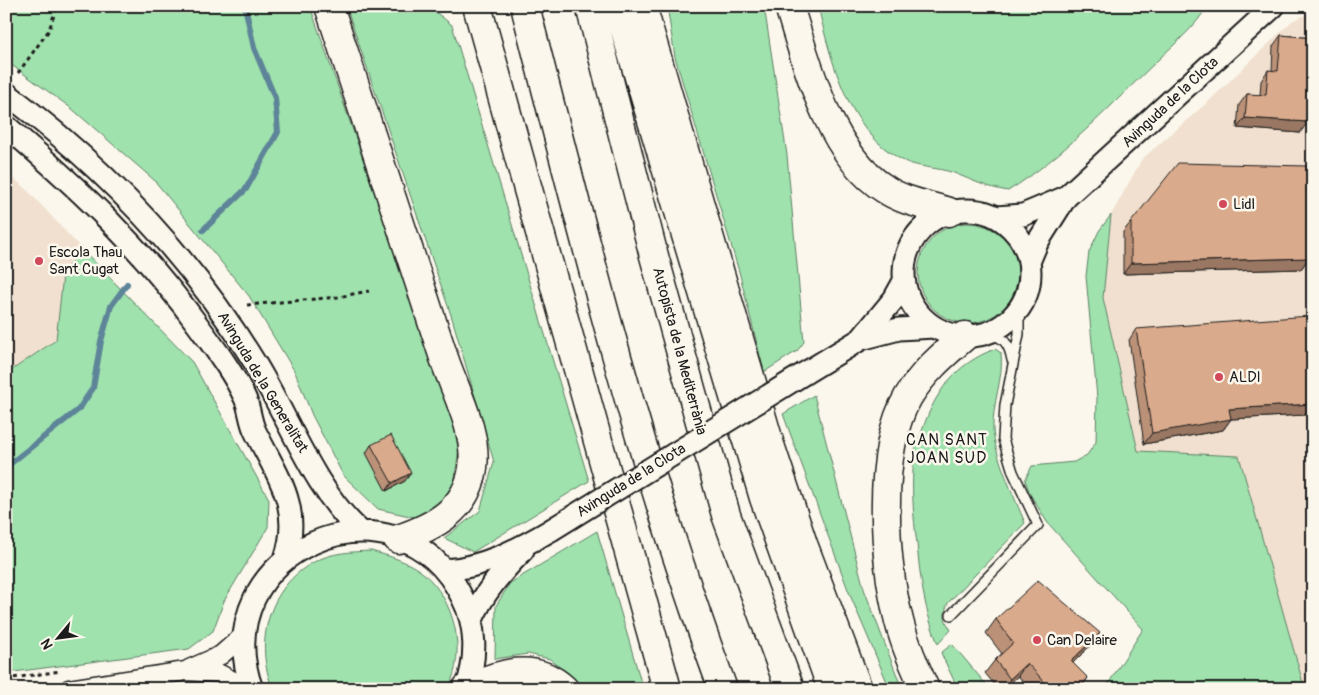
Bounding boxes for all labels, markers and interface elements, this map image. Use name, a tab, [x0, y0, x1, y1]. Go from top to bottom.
street label: Avinguda de la Clota	[1118, 53, 1223, 152]
place label: Lidl	[1233, 195, 1255, 214]
marker: Lidl	[1217, 198, 1229, 210]
place label: Escola Thau Sant Cugat	[49, 243, 123, 279]
marker: Escola Thau Sant Cugat	[33, 255, 45, 267]
street label: Autopista de la Mediterrània	[648, 265, 711, 437]
street label: Avinguda de la Generalitat	[213, 308, 313, 457]
place label: ALDI	[1229, 368, 1261, 387]
marker: ALDI	[1213, 371, 1225, 383]
district label: CAN SANT JOAN SUD	[906, 430, 988, 468]
street label: Avinguda de la Clota	[573, 439, 689, 522]
north arrow	[32, 612, 82, 662]
place label: Can Delaire	[1047, 631, 1118, 650]
marker: Can Delaire	[1031, 634, 1043, 646]
text: N	[37, 636, 57, 652]

